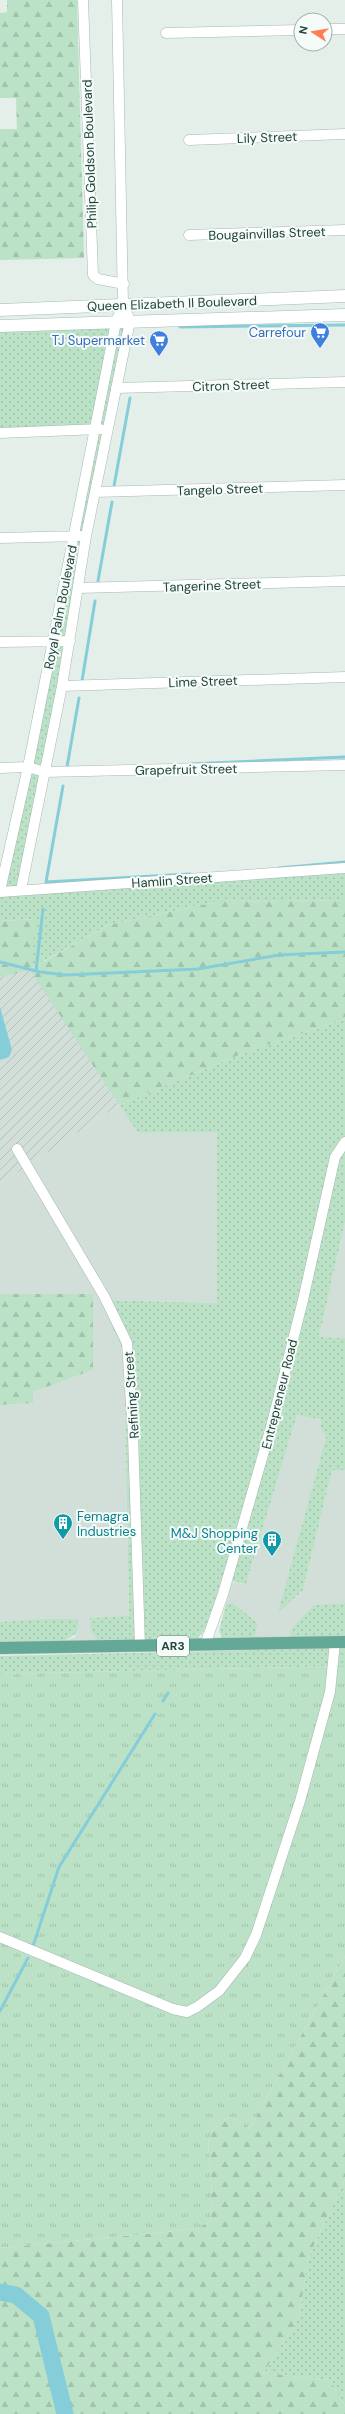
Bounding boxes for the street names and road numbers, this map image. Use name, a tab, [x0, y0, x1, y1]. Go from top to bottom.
street label: Philip Goldson Boulevard	[78, 79, 101, 229]
street label: Lily Street	[237, 128, 297, 147]
street label: Bougainvillas Street	[208, 223, 326, 244]
street label: Queen Elizabeth II Boulevard	[87, 292, 257, 315]
street label: Citron Street	[192, 376, 270, 395]
street label: Tangelo Street	[177, 480, 263, 499]
street label: Royal Palm Boulevard	[40, 543, 81, 671]
street label: Tangerine Street	[163, 575, 261, 596]
street label: Lime Street	[168, 672, 238, 691]
street label: Grapefruit Street	[135, 760, 237, 779]
street label: Hamlin Street	[131, 869, 213, 892]
street label: Entrepreneur Road	[258, 1337, 301, 1451]
street label: Refining Street	[120, 1351, 143, 1439]
road number: AR3	[157, 1636, 189, 1656]

